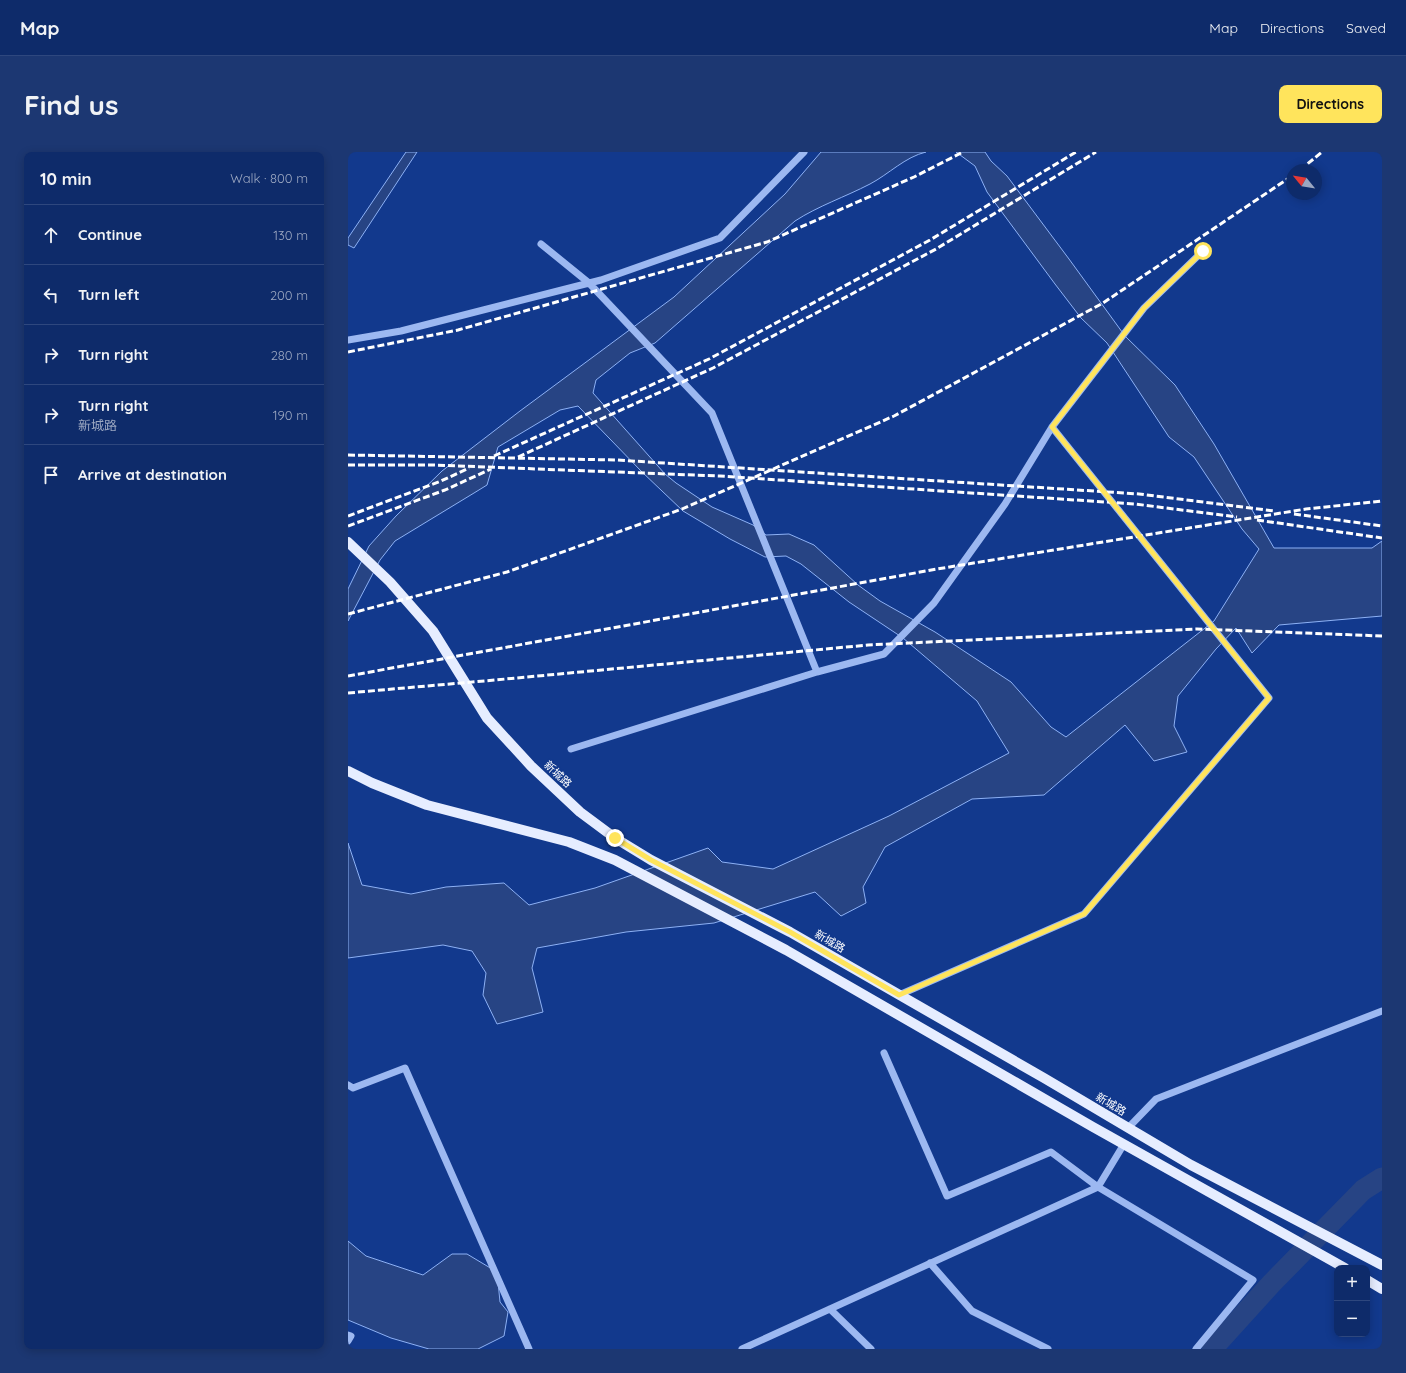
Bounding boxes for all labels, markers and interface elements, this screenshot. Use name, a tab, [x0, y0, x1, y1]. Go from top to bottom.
text: Map	[20, 16, 59, 40]
text: Map	[1209, 19, 1238, 37]
text: Directions	[1260, 19, 1324, 37]
text: Saved	[1346, 19, 1386, 37]
button: Directions	[1279, 85, 1382, 123]
text: Find us	[24, 87, 118, 122]
north arrow	[1286, 164, 1322, 200]
text: 10 min	[40, 168, 92, 189]
text: Walk · 800 m	[230, 170, 308, 186]
icon: ahead	[40, 224, 62, 246]
text: Continue	[78, 225, 142, 244]
text: 130 m	[273, 227, 308, 243]
route start	[1194, 242, 1212, 260]
icon: left	[40, 284, 62, 306]
text: Turn left	[78, 285, 140, 304]
text: 200 m	[270, 287, 308, 303]
icon: right	[40, 344, 62, 366]
text: Turn right	[78, 345, 149, 364]
text: 280 m	[271, 347, 308, 363]
text: Turn right	[78, 396, 149, 415]
icon: right	[40, 404, 62, 426]
text: 190 m	[273, 407, 308, 423]
text: 新城路	[78, 417, 117, 433]
icon: arrive	[40, 464, 62, 486]
text: Arrive at destination	[78, 465, 227, 484]
street label: 新城路	[541, 758, 575, 790]
route end	[606, 829, 624, 847]
street label: 新城路	[812, 927, 848, 955]
street label: 新城路	[1093, 1090, 1129, 1118]
map controls	[1334, 1265, 1370, 1337]
button: +	[1334, 1265, 1370, 1301]
button: −	[1334, 1301, 1370, 1337]

